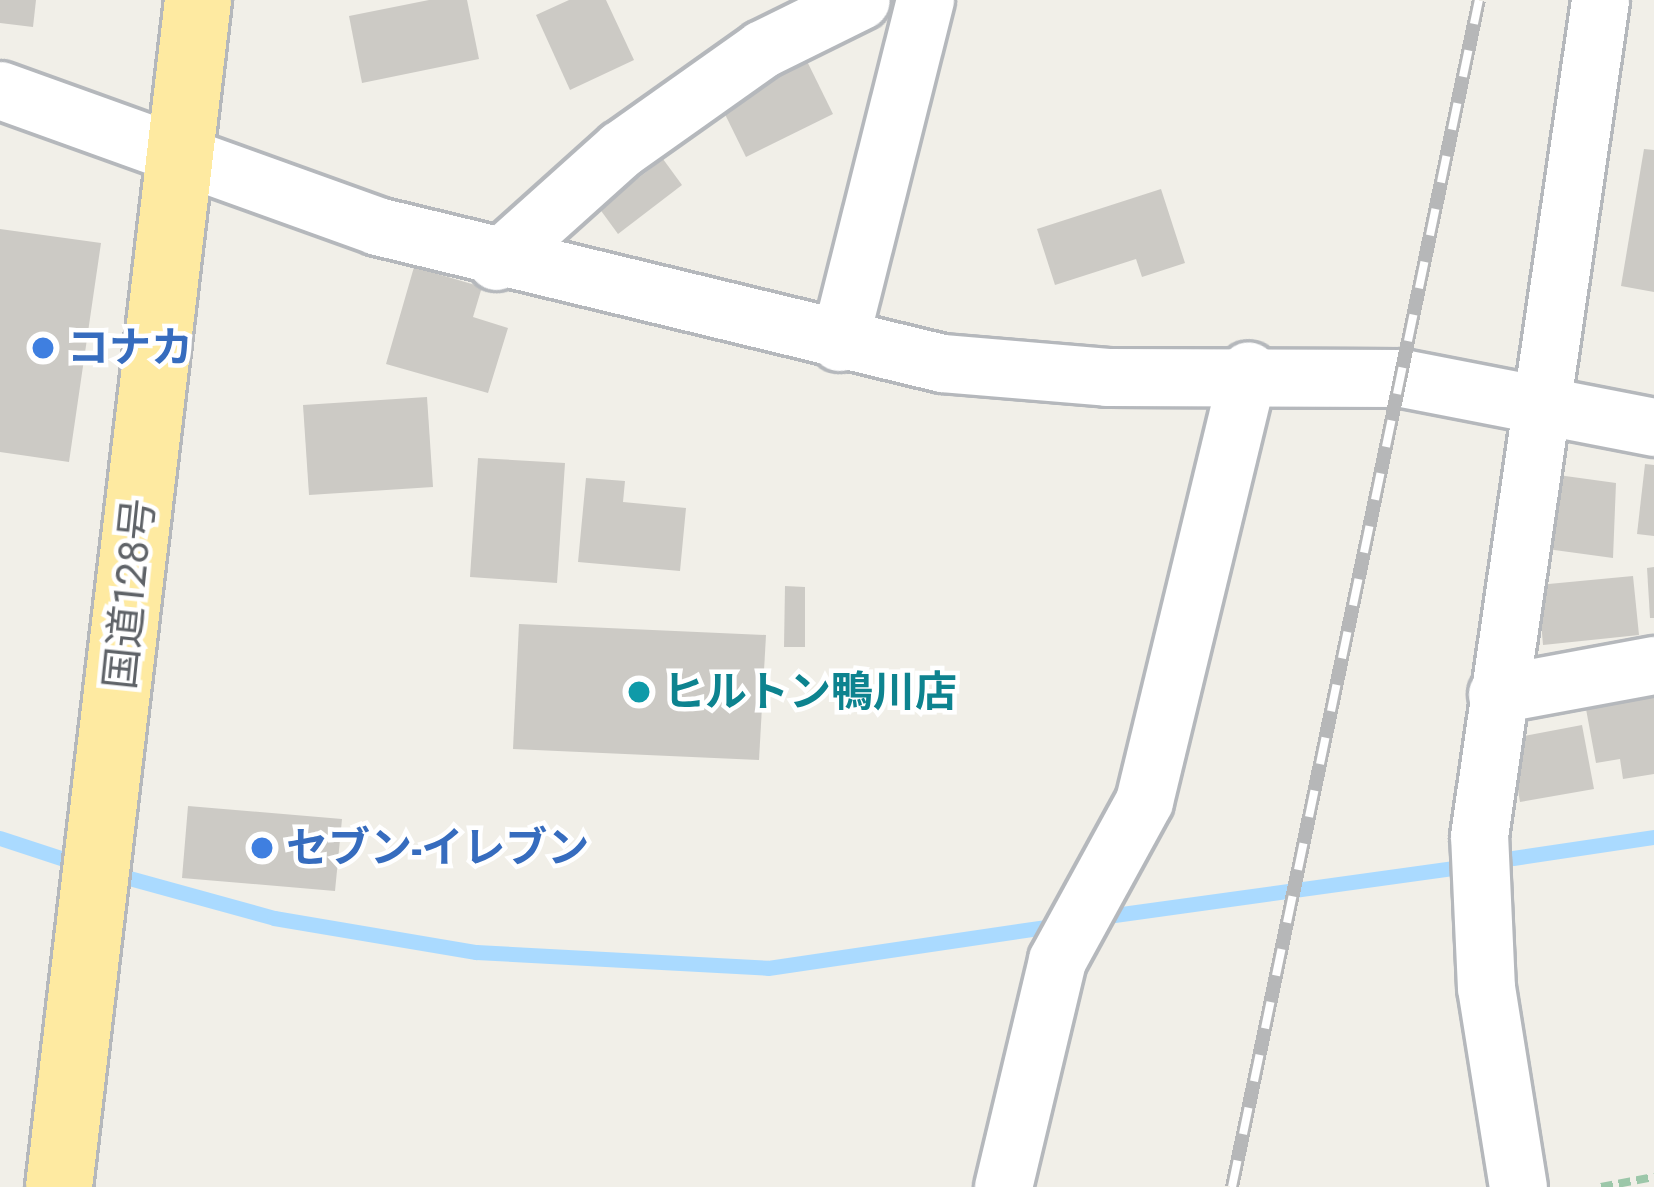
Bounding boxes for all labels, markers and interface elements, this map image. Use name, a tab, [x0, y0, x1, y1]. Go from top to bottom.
place label: コナカ	[67, 323, 193, 373]
marker: コナカ	[30, 335, 56, 361]
street label: 国道128号	[95, 496, 165, 692]
place label: ヒルトン鴨川店	[663, 667, 957, 717]
marker: ヒルトン鴨川店	[626, 679, 652, 705]
place label: セブン-イレブン	[286, 823, 589, 873]
marker: セブン-イレブン	[249, 835, 275, 861]

